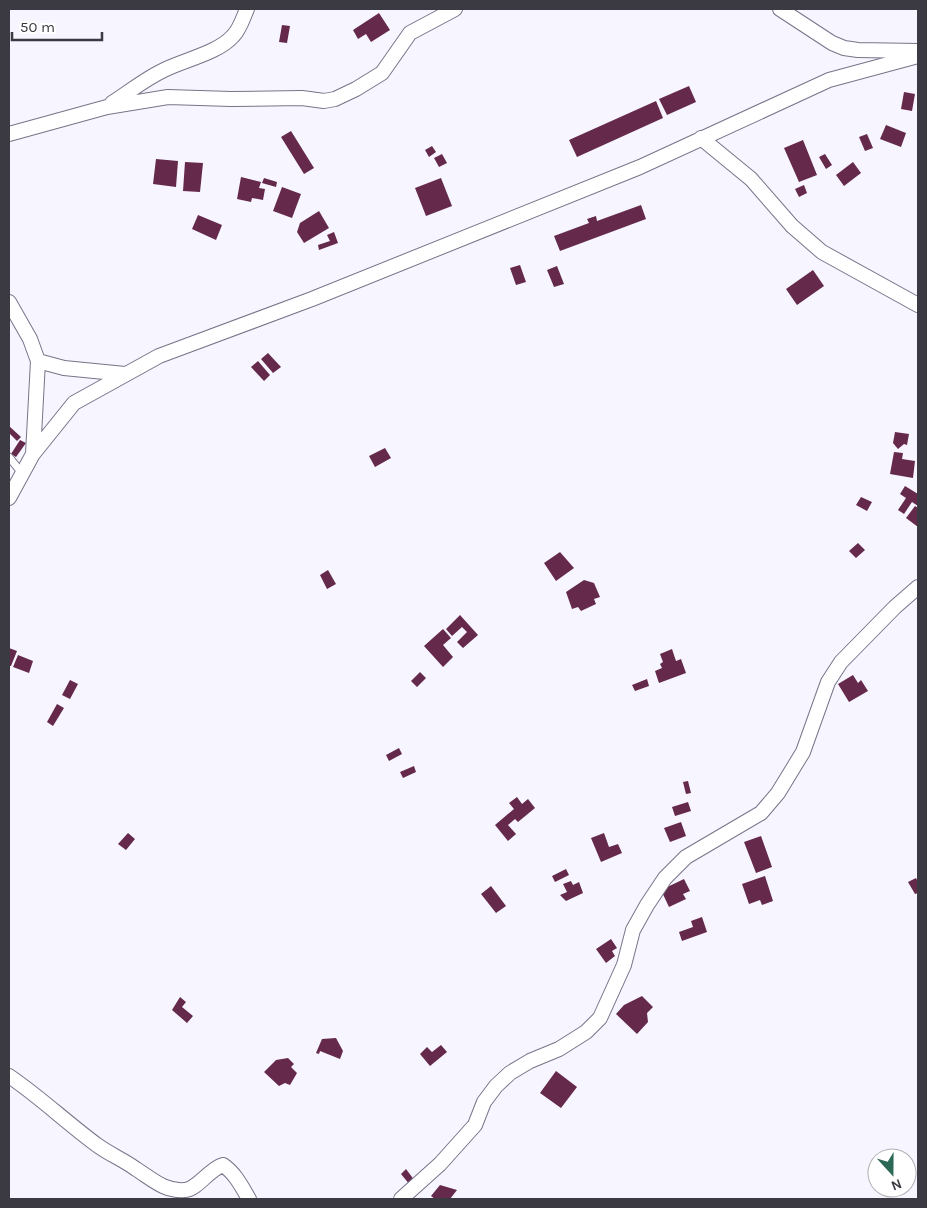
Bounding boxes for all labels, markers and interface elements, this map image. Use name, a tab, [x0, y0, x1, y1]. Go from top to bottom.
scale bar	[12, 10, 102, 42]
text: 50 m	[20, 18, 55, 36]
north arrow	[867, 1148, 917, 1198]
text: N	[889, 1175, 904, 1194]

